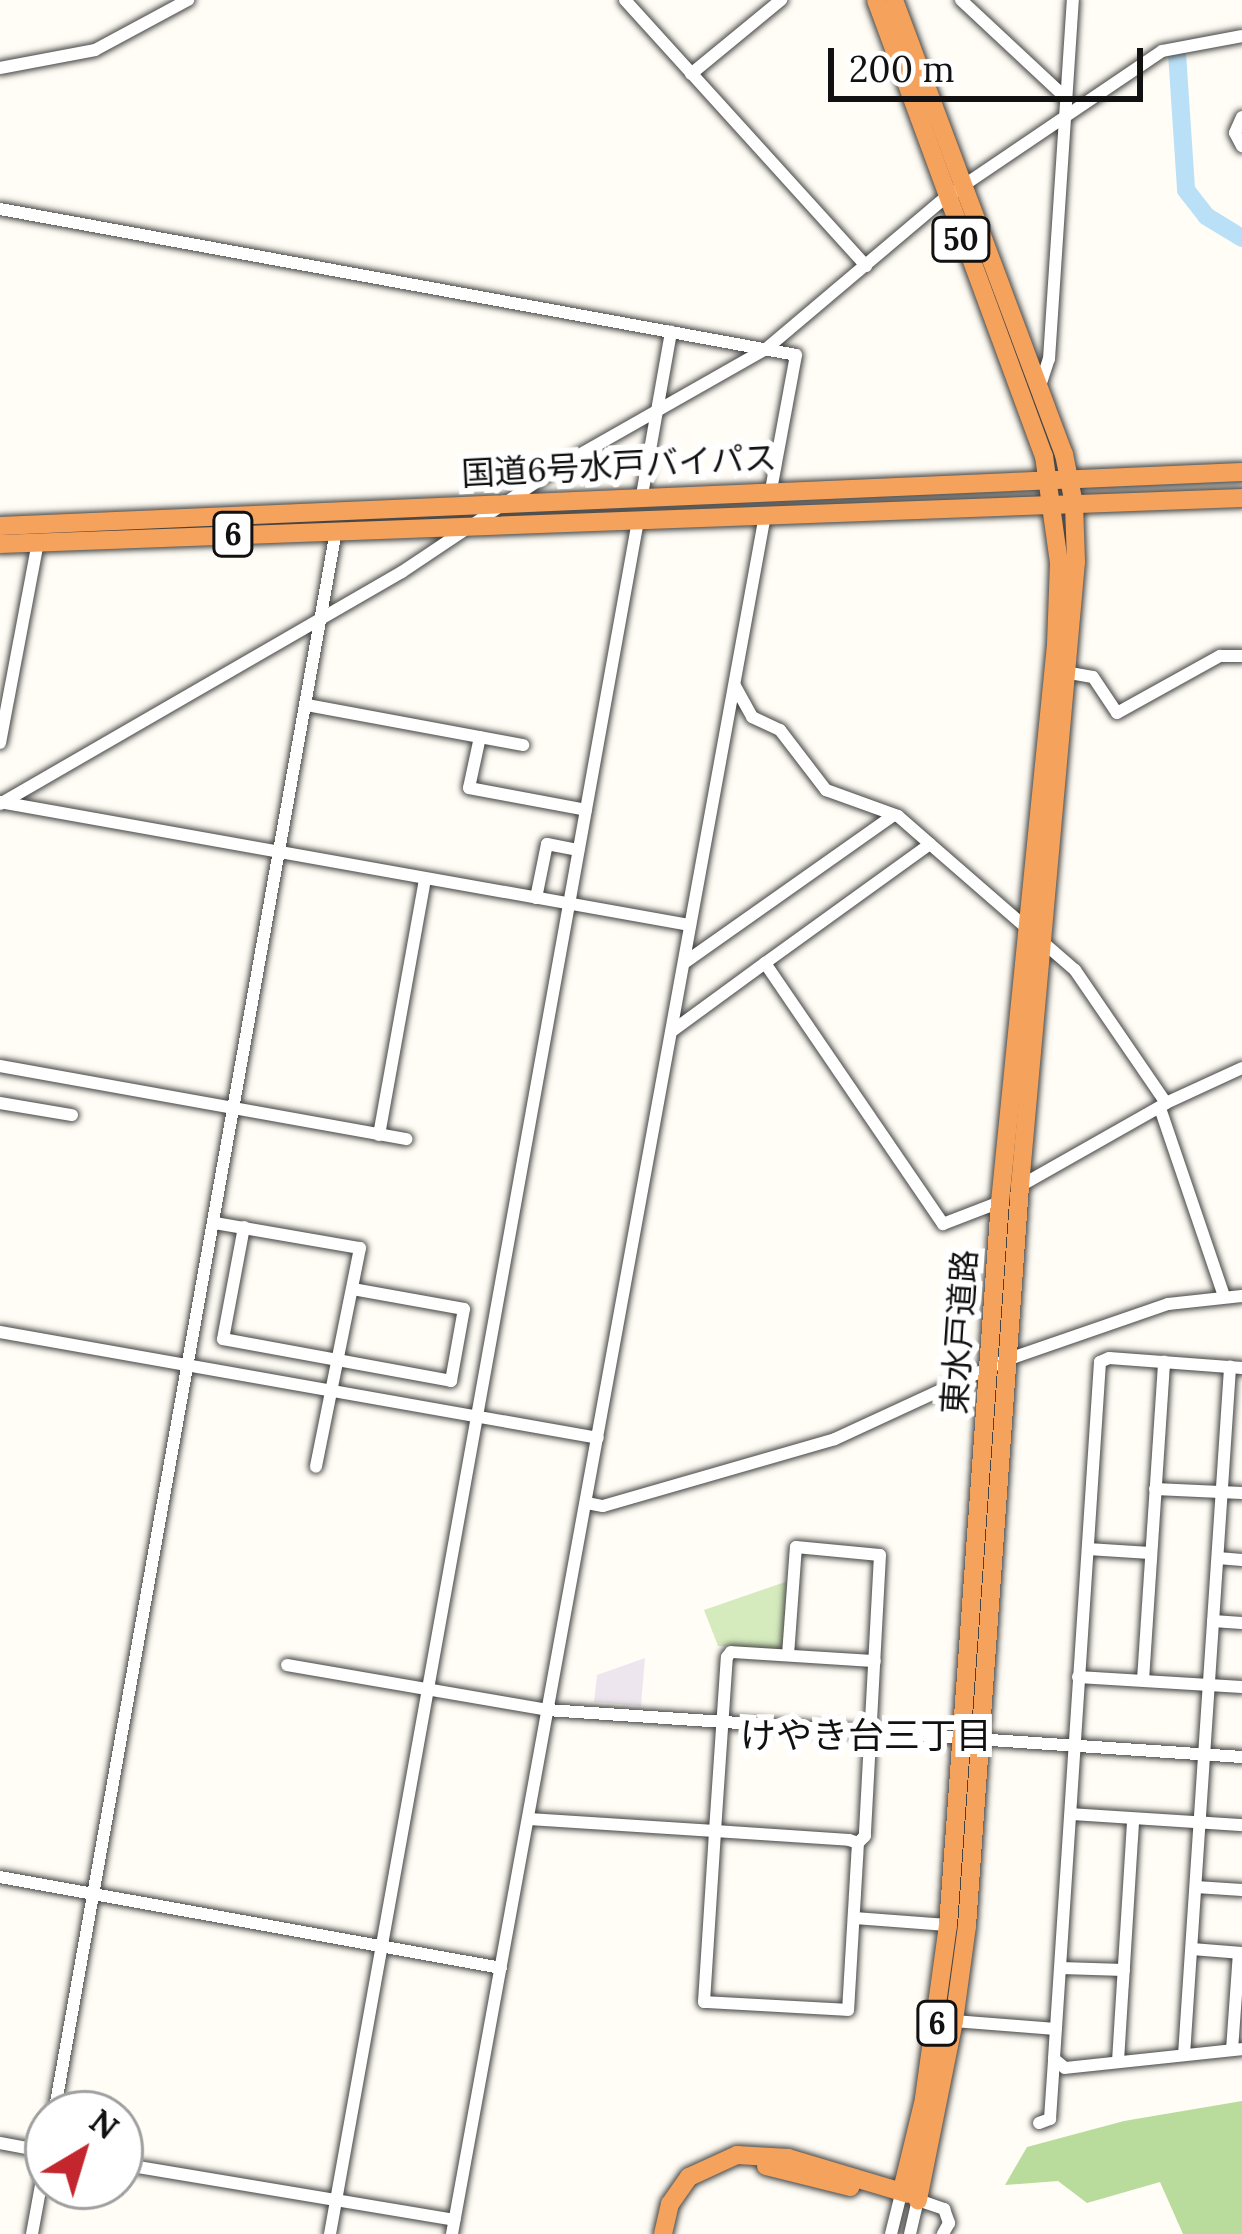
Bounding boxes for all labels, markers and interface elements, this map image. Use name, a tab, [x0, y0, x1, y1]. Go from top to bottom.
scale bar	[834, 24, 1149, 98]
text: 200 m	[849, 46, 955, 92]
road number: 50	[931, 215, 991, 263]
street label: 国道6号水戸バイパス	[460, 438, 778, 494]
road number: 6	[212, 510, 254, 558]
street label: 東水戸道路	[934, 1248, 986, 1416]
district label: けやき台三丁目	[740, 1714, 992, 1758]
road number: 6	[916, 1999, 958, 2047]
north arrow	[24, 2090, 144, 2210]
text: N	[81, 2100, 127, 2148]

